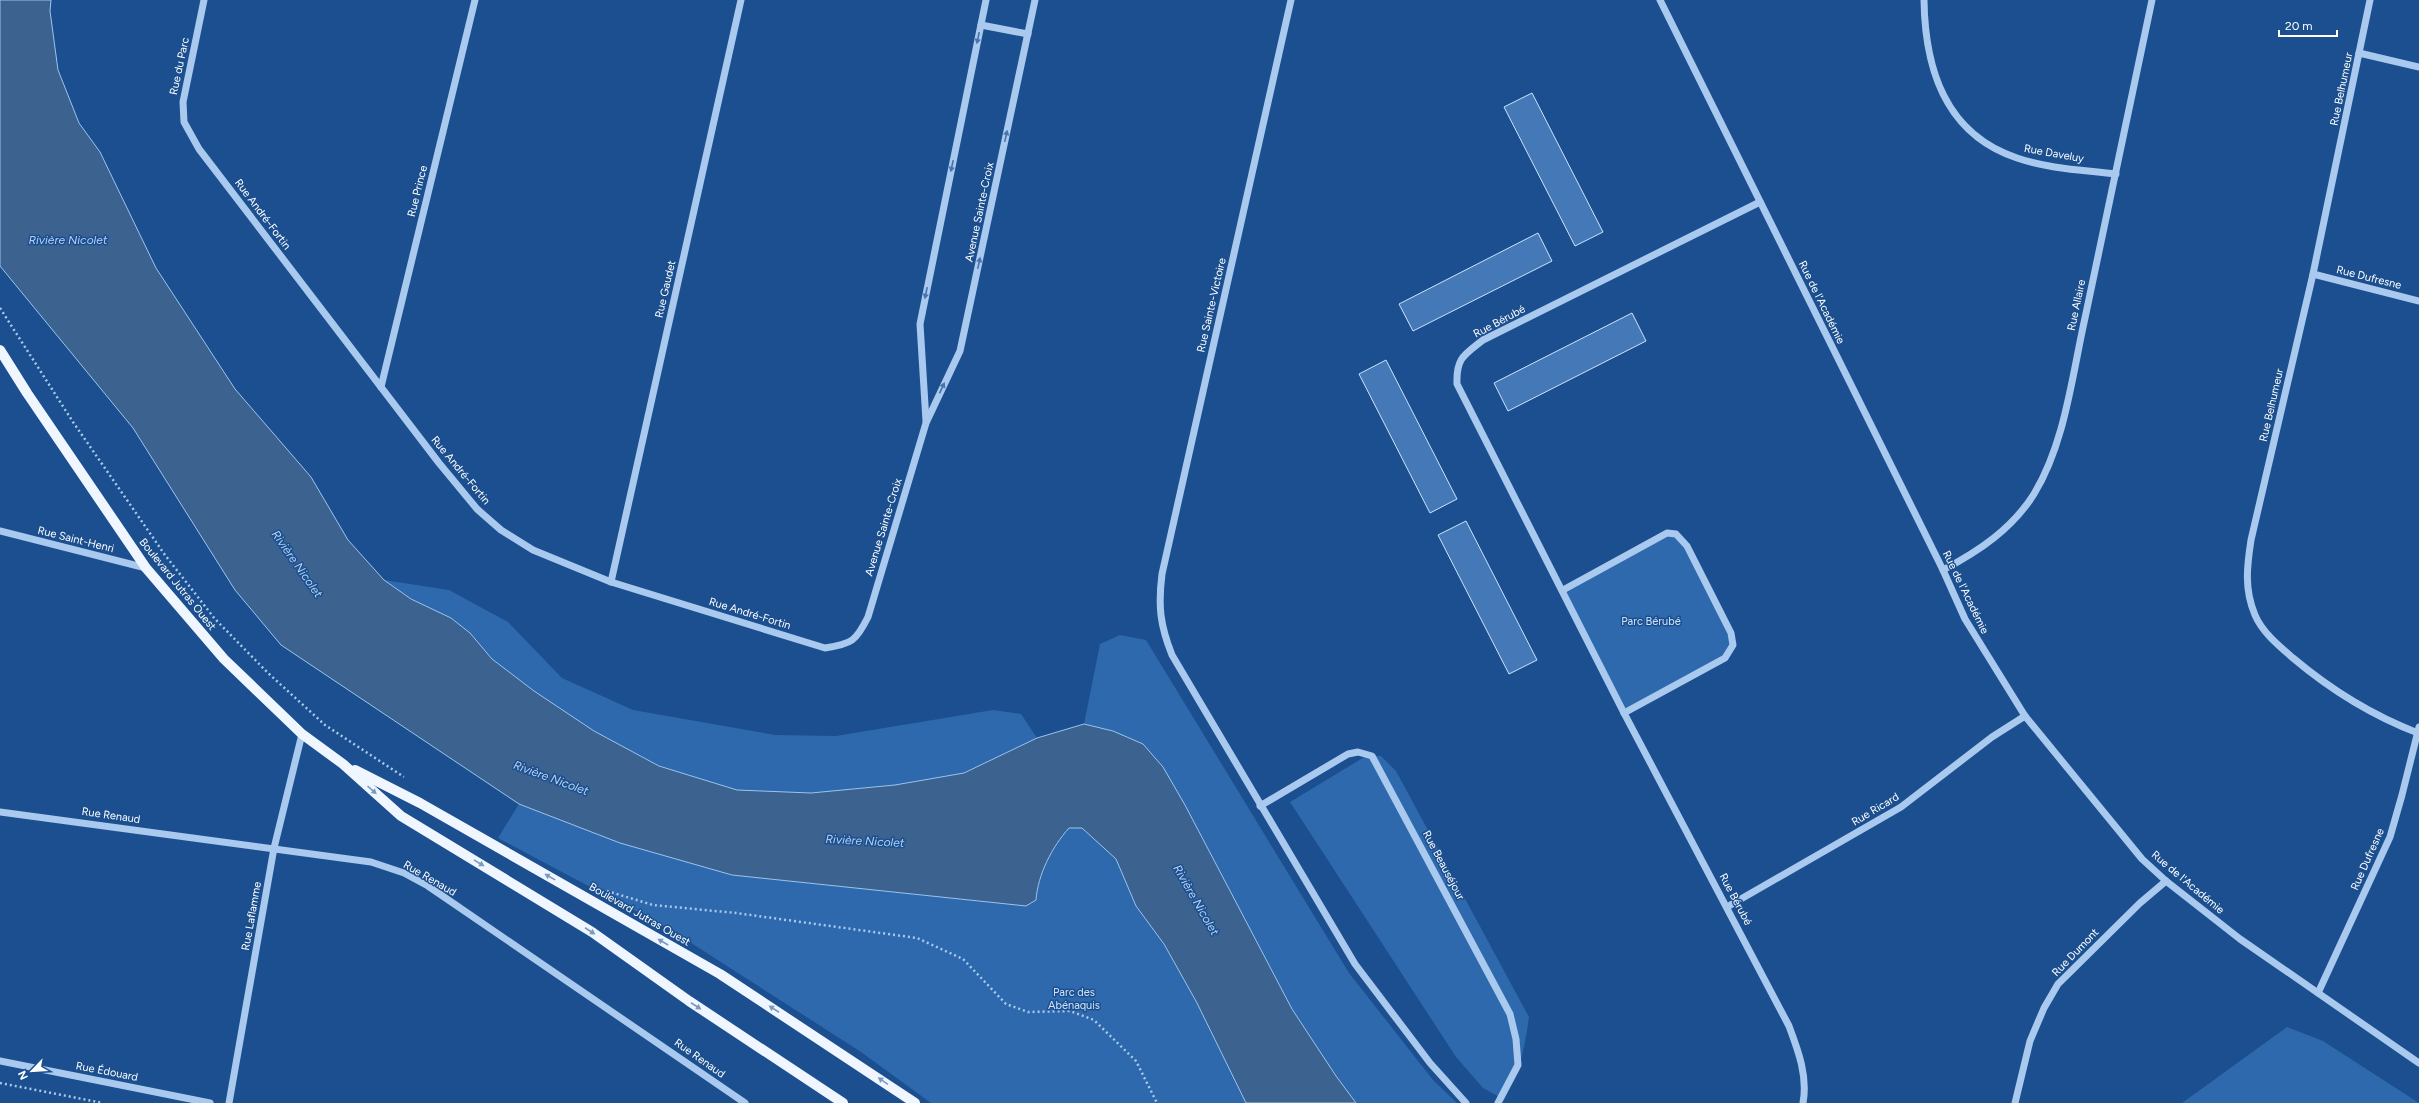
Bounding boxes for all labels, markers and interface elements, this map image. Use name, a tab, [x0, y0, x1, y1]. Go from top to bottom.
scale bar	[2279, 12, 2337, 38]
text: 20 m	[2285, 19, 2313, 33]
one-way arrow	[975, 32, 981, 44]
street label: Rue du Parc	[167, 36, 192, 96]
street label: Rue Belhumeur	[2327, 51, 2356, 127]
one-way arrow	[1004, 130, 1010, 143]
street label: Rue Daveluy	[2023, 142, 2085, 165]
one-way arrow	[949, 159, 955, 172]
street label: Avenue Sainte-Croix	[963, 160, 997, 263]
street label: Rue Prince	[405, 164, 430, 218]
street label: Rue André-Fortin	[232, 176, 293, 252]
water label: Rivière Nicolet	[29, 233, 108, 247]
one-way arrow	[976, 257, 982, 270]
street label: Rue Sainte-Victoire	[1194, 257, 1229, 354]
street label: Rue Gaudet	[653, 259, 678, 319]
street label: Rue de l'Académie	[1796, 259, 1847, 346]
street label: Rue Dufresne	[2335, 263, 2403, 292]
street label: Rue Allaire	[2065, 278, 2088, 332]
one-way arrow	[923, 287, 929, 299]
street label: Rue Bérubé	[1471, 302, 1527, 341]
street label: Rue Belhumeur	[2257, 367, 2286, 443]
one-way arrow	[939, 382, 945, 393]
street label: Rue André-Fortin	[428, 434, 493, 507]
street label: Avenue Sainte-Croix	[862, 476, 905, 578]
street label: Rue Saint-Henri	[36, 524, 115, 555]
water label: Rivière Nicolet	[269, 528, 326, 601]
street label: Boulevard Jutras Ouest	[136, 536, 219, 633]
street label: Rue de l'Académie	[1940, 549, 1991, 636]
street label: Rue André-Fortin	[707, 595, 792, 632]
park label: Parc Bérubé	[1621, 615, 1681, 628]
water label: Rivière Nicolet	[511, 758, 591, 798]
one-way arrow	[367, 785, 377, 795]
street label: Rue Ricard	[1849, 790, 1901, 829]
street label: Rue Renaud	[81, 805, 141, 826]
street label: Rue Dufresne	[2348, 826, 2387, 892]
street label: Rue Beauséjour	[1420, 828, 1467, 902]
water label: Rivière Nicolet	[825, 832, 905, 850]
street label: Rue de l'Académie	[2149, 848, 2227, 917]
street label: Rue Renaud	[401, 858, 459, 899]
one-way arrow	[473, 860, 485, 867]
water label: Rivière Nicolet	[1170, 862, 1222, 938]
street label: Rue Bérubé	[1716, 871, 1755, 927]
one-way arrow	[544, 874, 556, 881]
street label: Boulevard Jutras Ouest	[587, 880, 693, 949]
street label: Rue Laflamme	[239, 881, 264, 952]
street label: Rue Dumont	[2049, 926, 2101, 979]
one-way arrow	[584, 927, 595, 935]
one-way arrow	[657, 938, 669, 945]
park label: Parc des Abénaquis	[1048, 986, 1100, 1012]
one-way arrow	[690, 1002, 702, 1009]
one-way arrow	[769, 1005, 779, 1013]
street label: Rue Renaud	[672, 1036, 728, 1081]
north arrow	[12, 1051, 52, 1091]
street label: Rue Édouard	[75, 1059, 139, 1084]
text: N	[16, 1068, 31, 1082]
one-way arrow	[877, 1077, 888, 1085]

